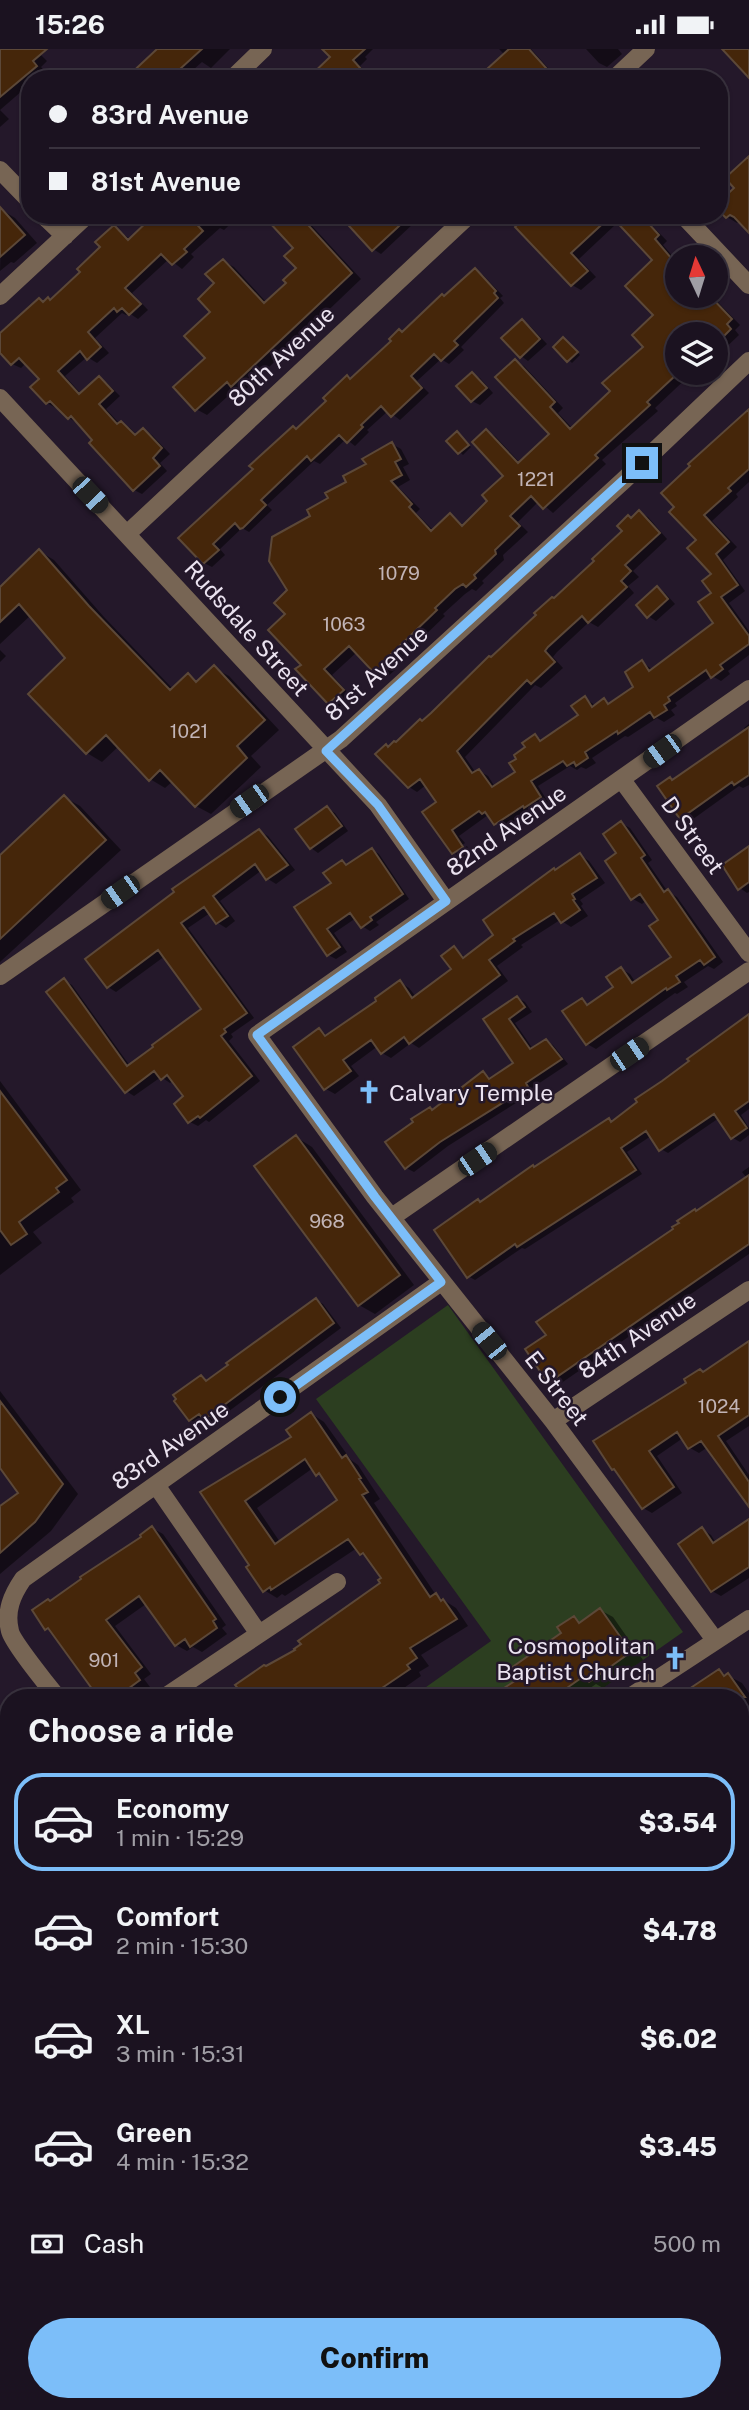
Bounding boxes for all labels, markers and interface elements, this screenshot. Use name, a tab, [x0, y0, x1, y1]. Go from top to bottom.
text: 15:26	[35, 9, 105, 40]
text: 83rd Avenue	[91, 99, 249, 130]
text: 81st Avenue	[91, 166, 241, 197]
north arrow	[665, 245, 728, 308]
map controls	[665, 245, 728, 385]
street label: 80th Avenue	[222, 300, 340, 412]
button: layers	[665, 322, 728, 385]
route end	[626, 447, 658, 479]
house number: 1221	[517, 468, 555, 490]
car	[68, 472, 113, 518]
street label: Rudsdale Street	[179, 555, 315, 701]
house number: 1079	[378, 562, 420, 584]
house number: 1063	[323, 613, 365, 635]
street label: 81st Avenue	[319, 620, 433, 726]
house number: 1021	[170, 720, 208, 742]
car	[639, 730, 686, 772]
street label: 82nd Avenue	[441, 779, 571, 881]
car	[226, 780, 273, 822]
street label: D Street	[656, 791, 730, 879]
car	[97, 871, 144, 913]
car	[606, 1034, 653, 1074]
church icon: Calvary Temple	[355, 1078, 383, 1106]
place label: Calvary Temple	[389, 1079, 553, 1106]
car	[454, 1139, 501, 1179]
house number: 968	[309, 1210, 345, 1232]
street label: 84th Avenue	[573, 1286, 701, 1384]
car	[468, 1318, 511, 1364]
street label: E Street	[520, 1345, 594, 1431]
route start	[264, 1381, 296, 1413]
street label: 83rd Avenue	[106, 1395, 234, 1495]
house number: 1024	[698, 1395, 740, 1417]
place label: Cosmopolitan Baptist Church	[496, 1632, 655, 1685]
church icon: Cosmopolitan Baptist Church	[661, 1644, 689, 1672]
house number: 901	[88, 1649, 120, 1671]
text: Choose a ride	[28, 1712, 234, 1749]
icon: car	[32, 1791, 95, 1854]
text: Economy	[116, 1793, 229, 1824]
text: $3.54	[638, 1807, 717, 1838]
text: 1 min · 15:29	[116, 1824, 244, 1851]
icon: car	[32, 1899, 95, 1962]
text: Comfort	[116, 1901, 219, 1932]
text: $4.78	[642, 1915, 717, 1946]
text: 2 min · 15:30	[116, 1932, 248, 1959]
icon: car	[32, 2007, 95, 2070]
text: XL	[116, 2009, 150, 2040]
text: $6.02	[640, 2023, 717, 2054]
text: 3 min · 15:31	[116, 2040, 245, 2067]
icon: car	[32, 2115, 95, 2178]
text: Green	[116, 2117, 192, 2148]
text: $3.45	[639, 2131, 717, 2162]
text: 4 min · 15:32	[116, 2148, 249, 2175]
icon: cash	[28, 2225, 66, 2263]
text: Cash	[84, 2228, 144, 2259]
text: 500 m	[653, 2230, 721, 2257]
button: Confirm	[28, 2318, 721, 2398]

